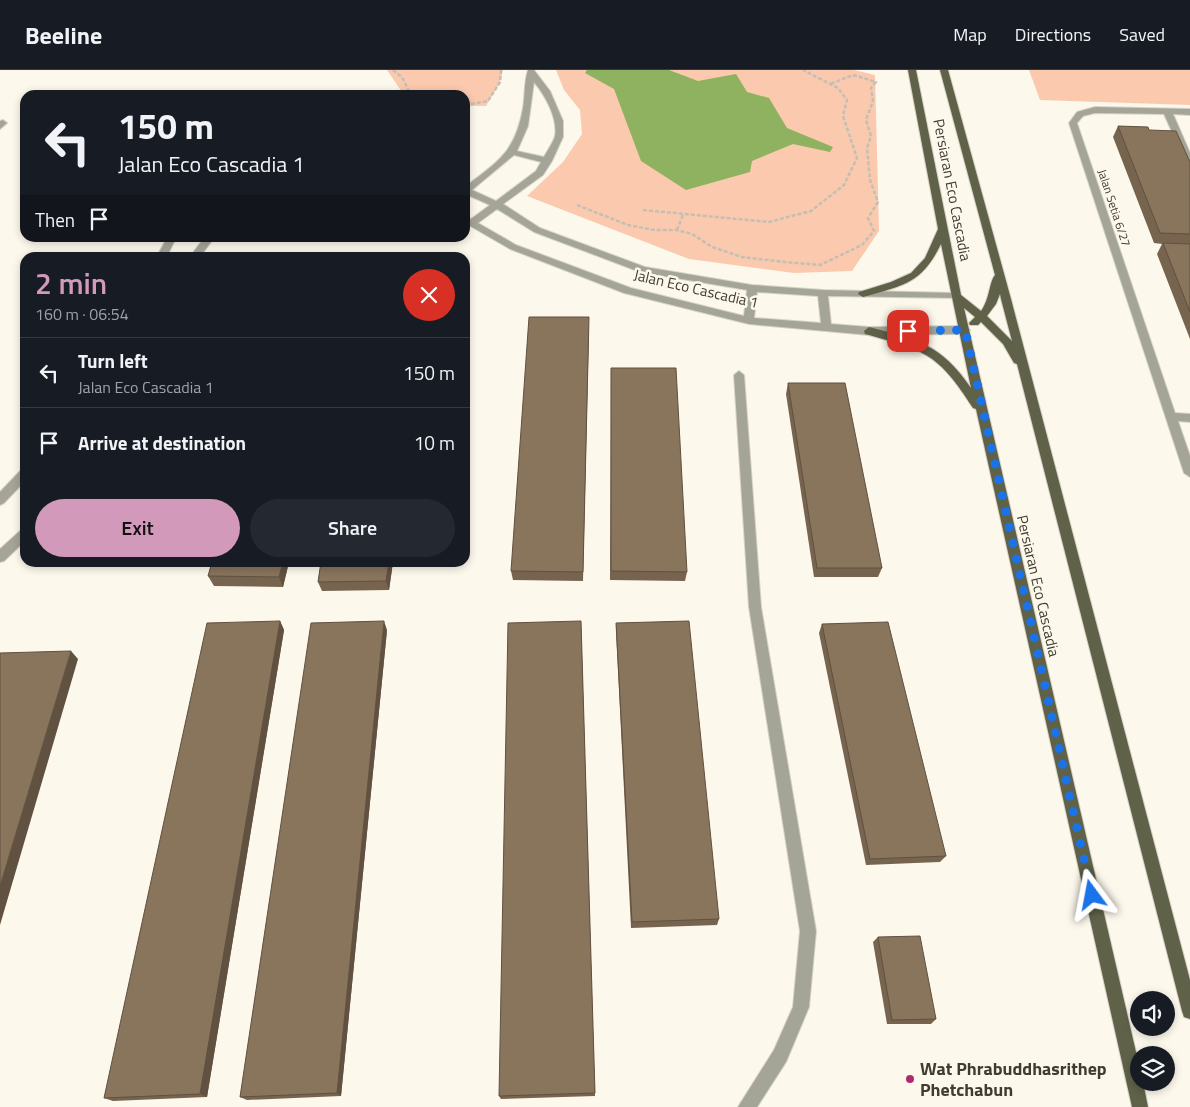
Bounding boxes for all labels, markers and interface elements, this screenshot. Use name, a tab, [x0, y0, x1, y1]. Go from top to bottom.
text: Beeline	[25, 17, 102, 53]
text: Map	[953, 21, 987, 48]
text: Directions	[1015, 21, 1091, 48]
text: Saved	[1119, 21, 1165, 48]
text: 150 m	[118, 99, 214, 153]
icon: left	[35, 110, 100, 175]
street label: Persiaran Eco Cascadia	[927, 117, 978, 264]
text: Jalan Eco Cascadia 1	[118, 147, 305, 181]
street label: Jalan Setia 6/27	[1093, 167, 1136, 249]
text: Then	[35, 205, 75, 234]
icon: arrive	[85, 205, 113, 233]
text: 2 min	[35, 260, 107, 306]
street label: Jalan Eco Cascadia 1	[632, 263, 761, 314]
button: close	[403, 269, 455, 321]
text: 160 m · 06:54	[35, 302, 129, 326]
pin	[887, 310, 929, 352]
icon: arrive	[894, 317, 922, 345]
text: Turn left	[78, 346, 148, 375]
text: 150 m	[403, 358, 455, 387]
icon: left	[35, 359, 63, 387]
text: Jalan Eco Cascadia 1	[78, 375, 214, 399]
text: Arrive at destination	[78, 428, 246, 457]
text: 10 m	[414, 428, 455, 457]
icon: arrive	[35, 429, 63, 457]
button: Exit	[35, 499, 240, 557]
button: Share	[250, 499, 455, 557]
street label: Persiaran Eco Cascadia	[1011, 513, 1066, 659]
position arrow	[1065, 868, 1117, 920]
map controls	[1130, 991, 1175, 1091]
button: sound	[1130, 991, 1175, 1036]
button: layers	[1130, 1046, 1175, 1091]
place label: Wat Phrabuddhasrithep Phetchabun	[920, 1055, 1107, 1103]
marker: Wat Phrabuddhasrithep Phetchabun	[904, 1073, 916, 1085]

